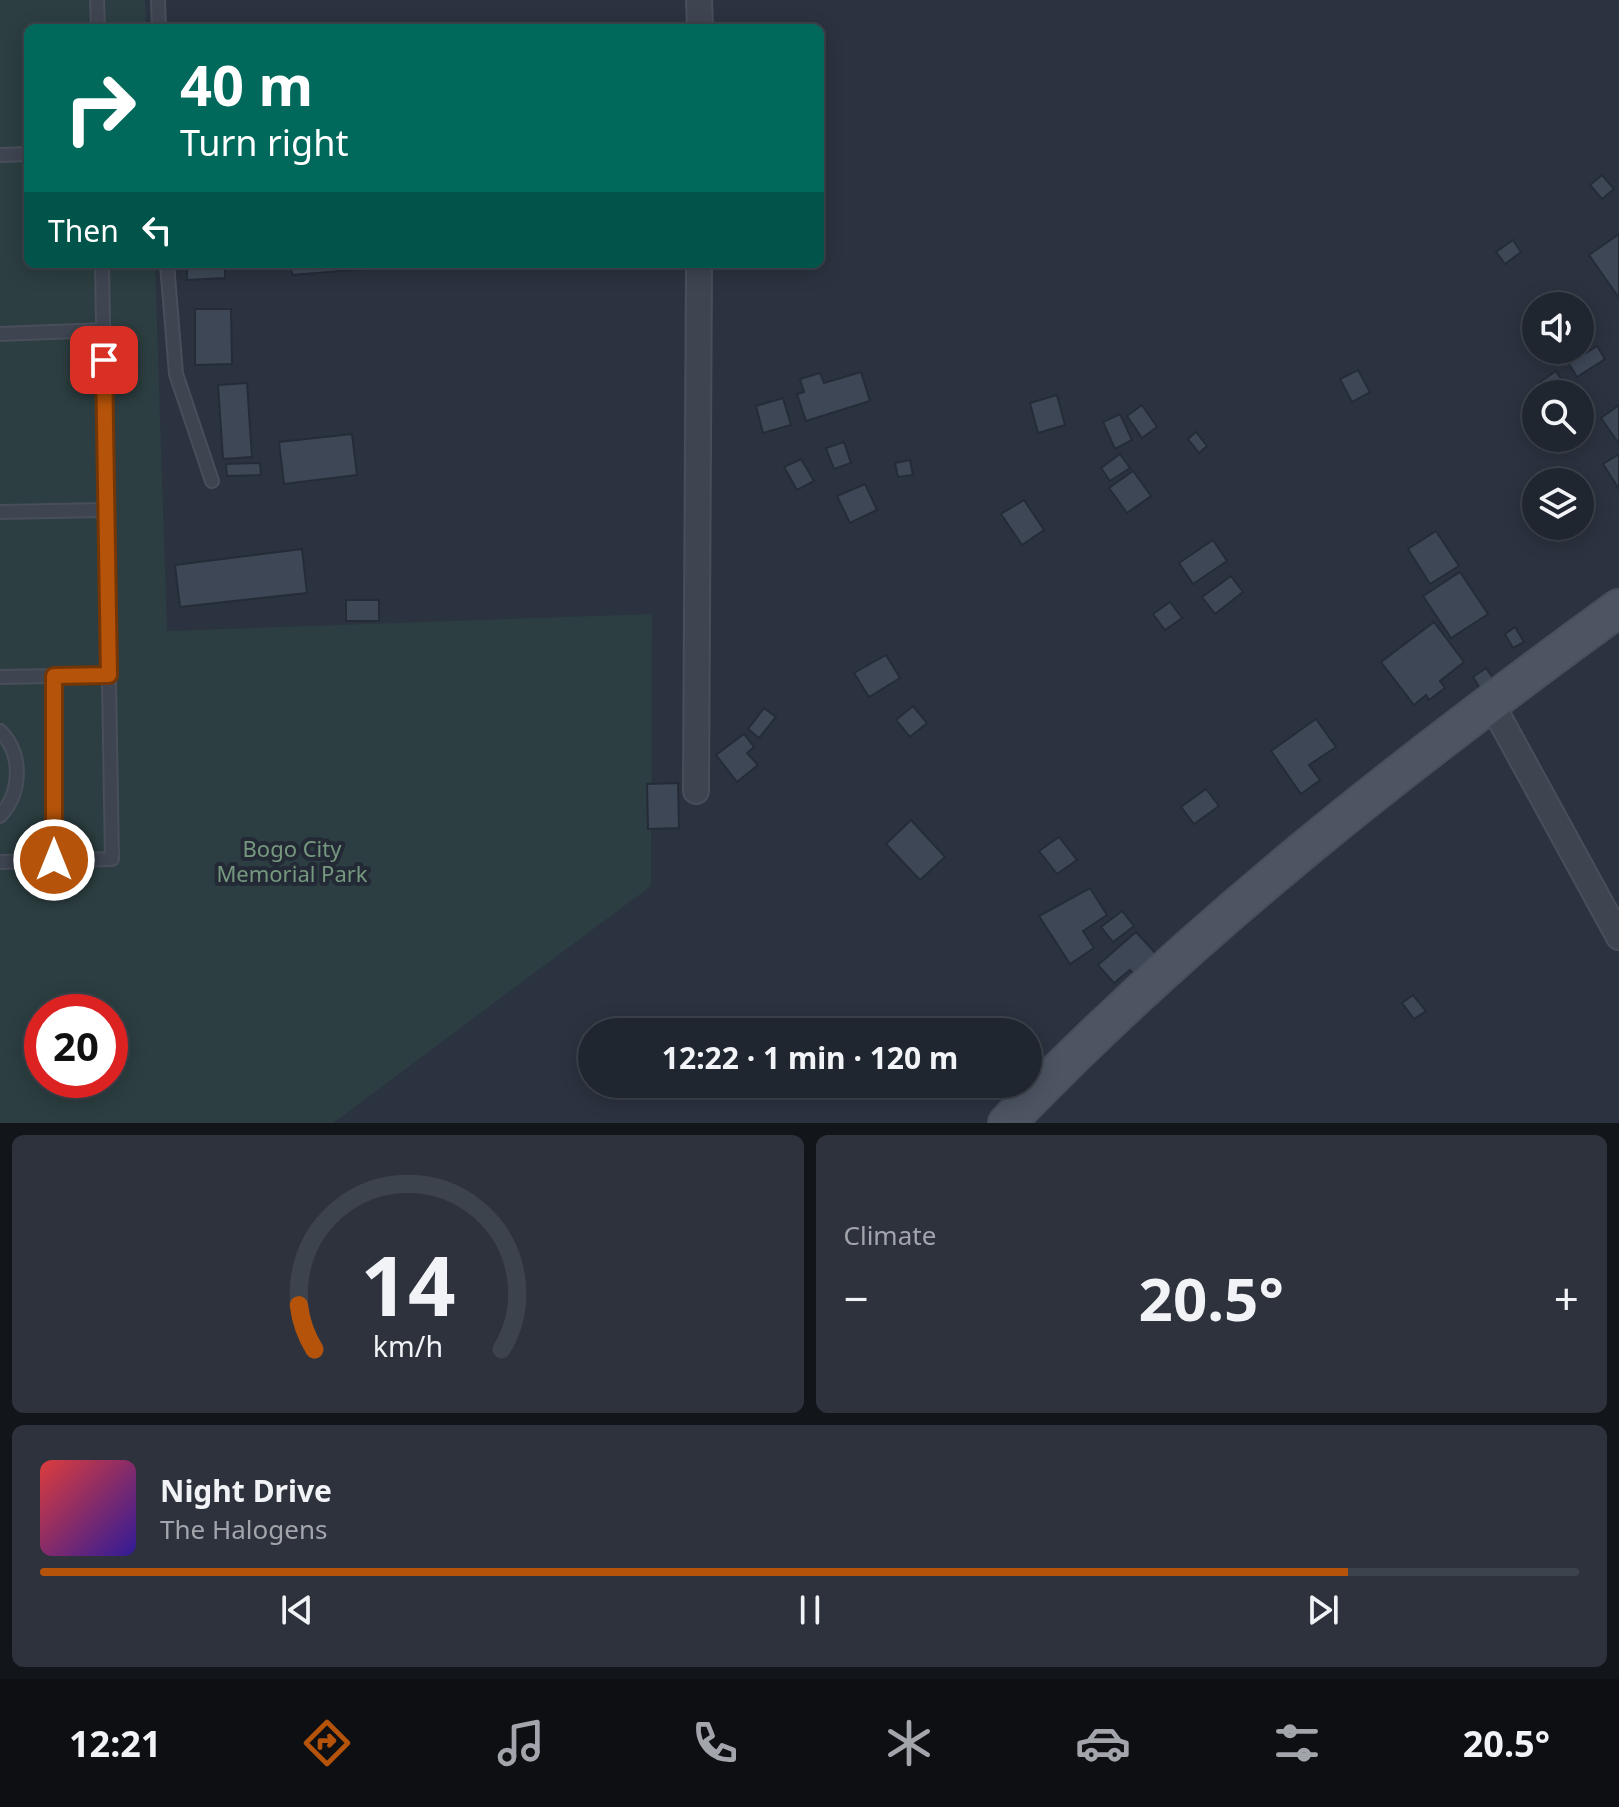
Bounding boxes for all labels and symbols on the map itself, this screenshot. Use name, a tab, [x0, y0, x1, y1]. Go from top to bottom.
pin	[70, 326, 138, 394]
position arrow	[12, 818, 96, 902]
park label: Bogo City Memorial Park	[216, 833, 368, 888]
speed limit sign: 20	[24, 994, 128, 1098]

